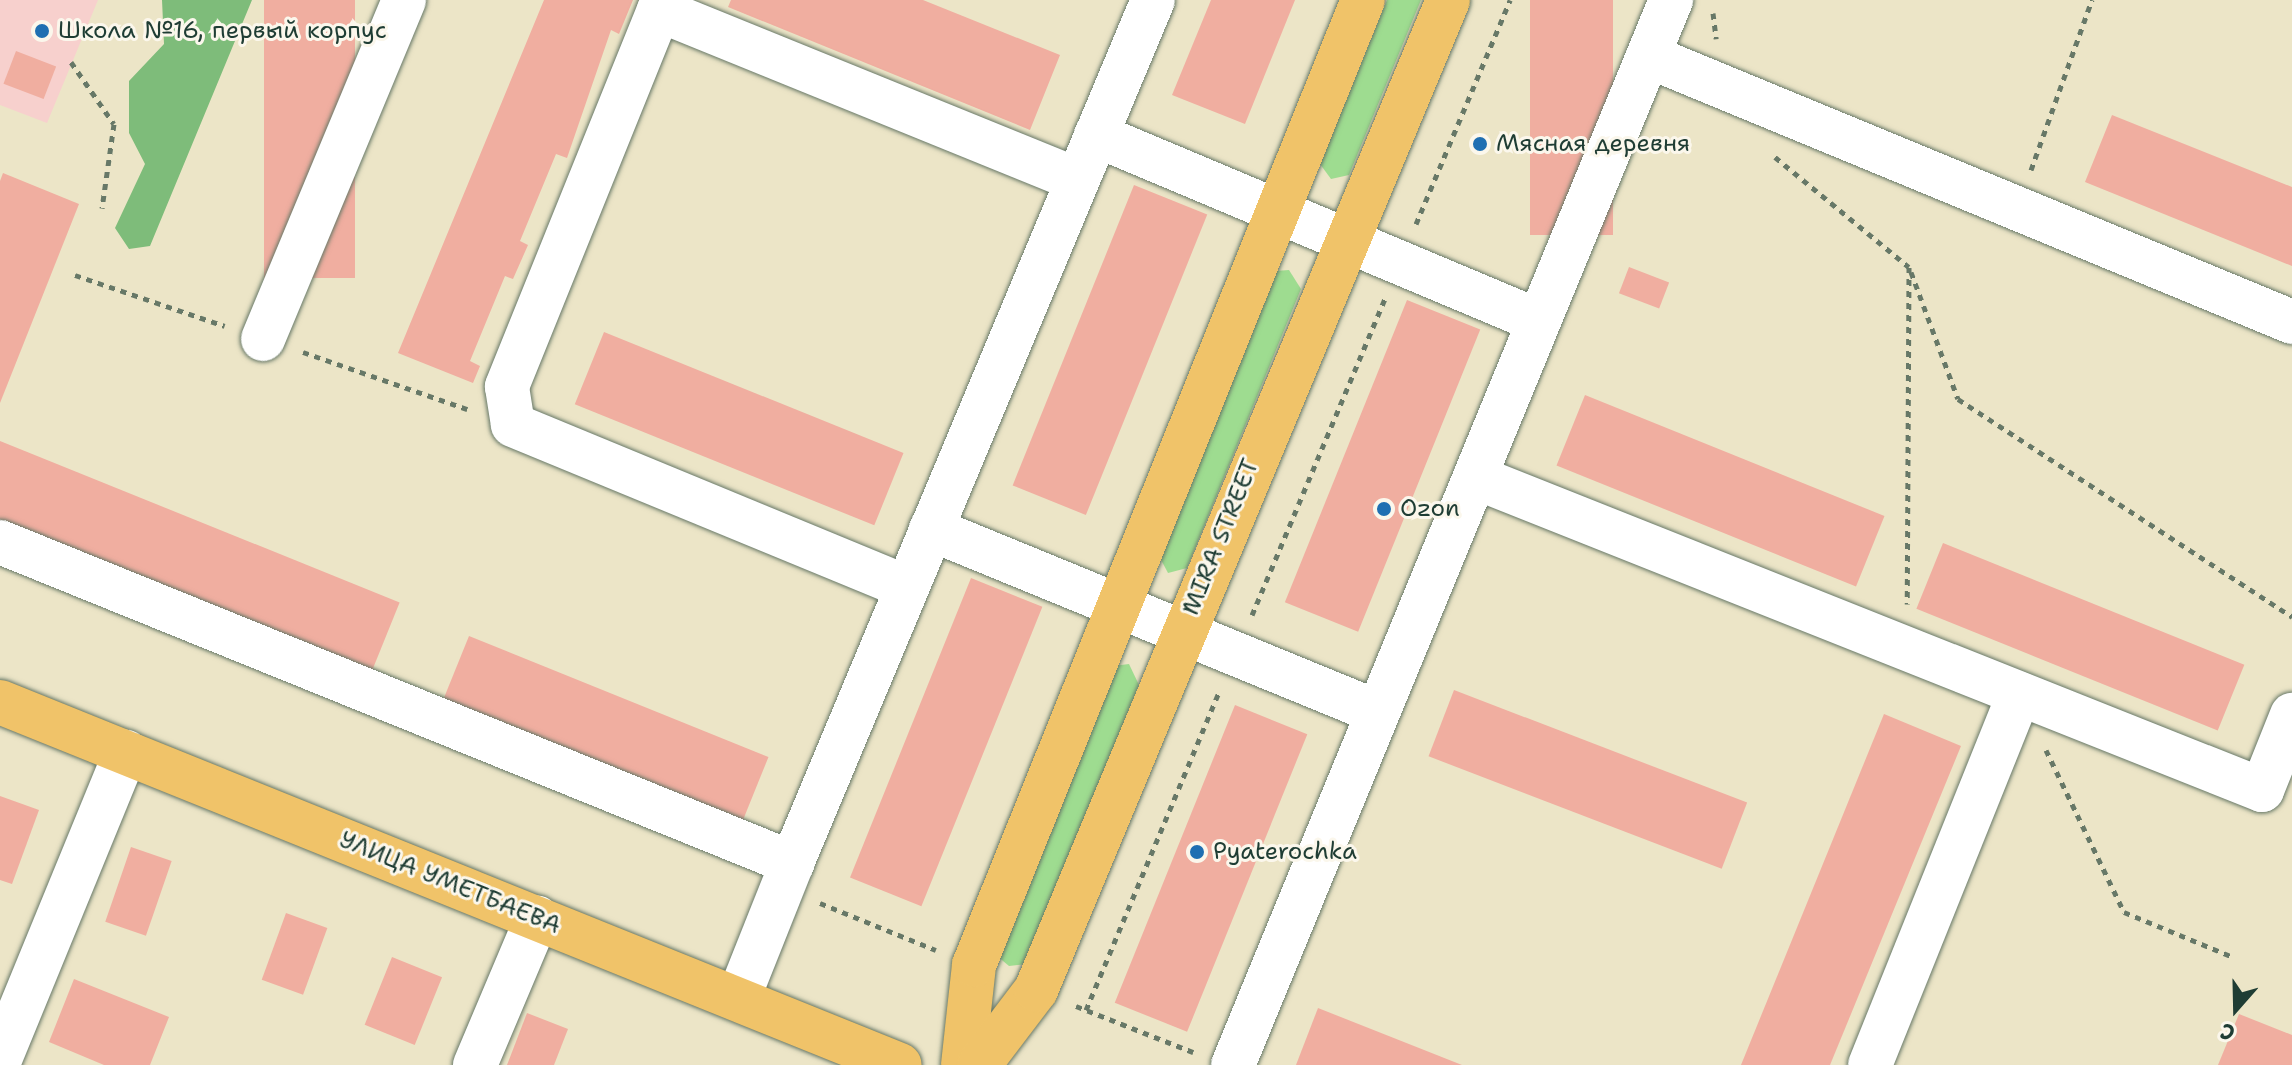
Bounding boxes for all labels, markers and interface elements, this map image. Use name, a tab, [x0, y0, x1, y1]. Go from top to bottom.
place label: Школа №16, первый корпус	[58, 17, 388, 45]
marker: Школа №16, первый корпус	[33, 22, 51, 40]
place label: Мясная деревня	[1496, 130, 1690, 158]
marker: Мясная деревня	[1471, 135, 1489, 153]
street label: MIRA STREET	[1177, 455, 1265, 619]
place label: Ozon	[1400, 495, 1460, 523]
marker: Ozon	[1375, 500, 1393, 518]
street label: УЛИЦА УМЕТБАЕВА	[335, 825, 565, 941]
place label: Pyaterochka	[1213, 838, 1357, 866]
marker: Pyaterochka	[1188, 843, 1206, 861]
north arrow	[2196, 969, 2276, 1049]
text: С	[2216, 1016, 2239, 1048]

